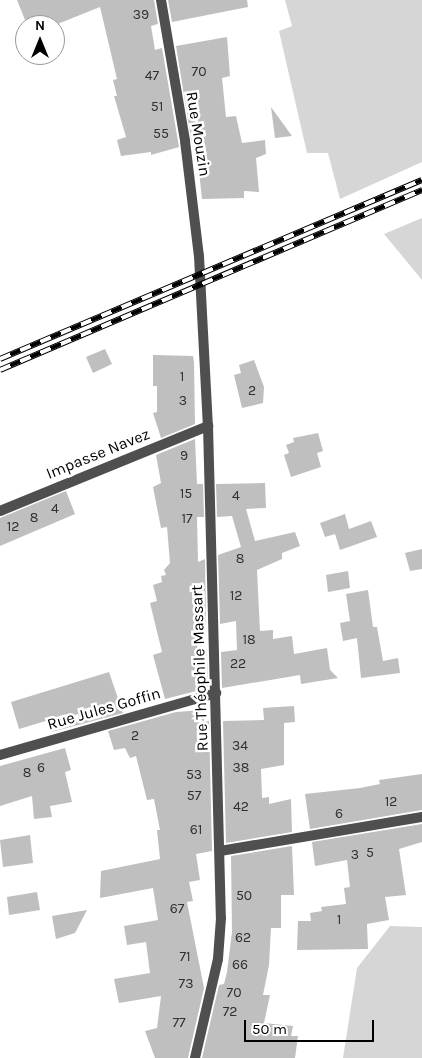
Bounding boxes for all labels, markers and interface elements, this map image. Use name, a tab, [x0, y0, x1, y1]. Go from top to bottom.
house number: 39	[133, 7, 149, 23]
north arrow	[15, 15, 65, 65]
text: N	[35, 17, 45, 34]
house number: 70	[192, 64, 206, 80]
house number: 47	[145, 68, 159, 84]
street label: Rue Mouzin	[182, 90, 214, 178]
house number: 51	[151, 99, 163, 115]
house number: 55	[153, 126, 169, 142]
house number: 1	[180, 369, 184, 385]
house number: 2	[248, 383, 256, 399]
house number: 3	[179, 393, 187, 409]
street label: Impasse Navez	[43, 424, 153, 484]
house number: 9	[180, 448, 188, 464]
house number: 15	[180, 486, 192, 502]
house number: 4	[232, 488, 240, 504]
house number: 4	[51, 501, 59, 517]
house number: 8	[30, 510, 38, 526]
house number: 17	[181, 511, 193, 527]
house number: 12	[7, 519, 19, 535]
house number: 8	[236, 551, 244, 567]
street label: Rue Théophile Massart	[188, 585, 212, 751]
house number: 12	[230, 588, 242, 604]
house number: 18	[242, 632, 256, 648]
house number: 22	[230, 656, 246, 672]
street label: Rue Jules Goffin	[45, 684, 163, 734]
house number: 2	[131, 728, 139, 744]
house number: 34	[232, 738, 248, 754]
house number: 6	[37, 760, 45, 776]
house number: 38	[233, 760, 249, 776]
house number: 8	[23, 765, 31, 781]
house number: 53	[186, 767, 202, 783]
house number: 57	[187, 788, 201, 804]
house number: 12	[385, 794, 397, 810]
house number: 42	[233, 799, 249, 815]
house number: 6	[335, 806, 343, 822]
house number: 61	[190, 822, 202, 838]
house number: 5	[366, 845, 374, 861]
house number: 3	[351, 847, 359, 863]
house number: 50	[236, 888, 252, 904]
house number: 67	[170, 901, 184, 917]
house number: 1	[337, 912, 341, 928]
house number: 62	[235, 930, 251, 946]
house number: 71	[179, 949, 191, 965]
house number: 66	[232, 957, 248, 973]
house number: 73	[179, 976, 193, 992]
house number: 70	[227, 985, 241, 1001]
house number: 72	[223, 1004, 237, 1020]
scale bar	[247, 1010, 377, 1042]
house number: 77	[172, 1015, 186, 1031]
text: 50 m	[252, 1020, 287, 1038]

